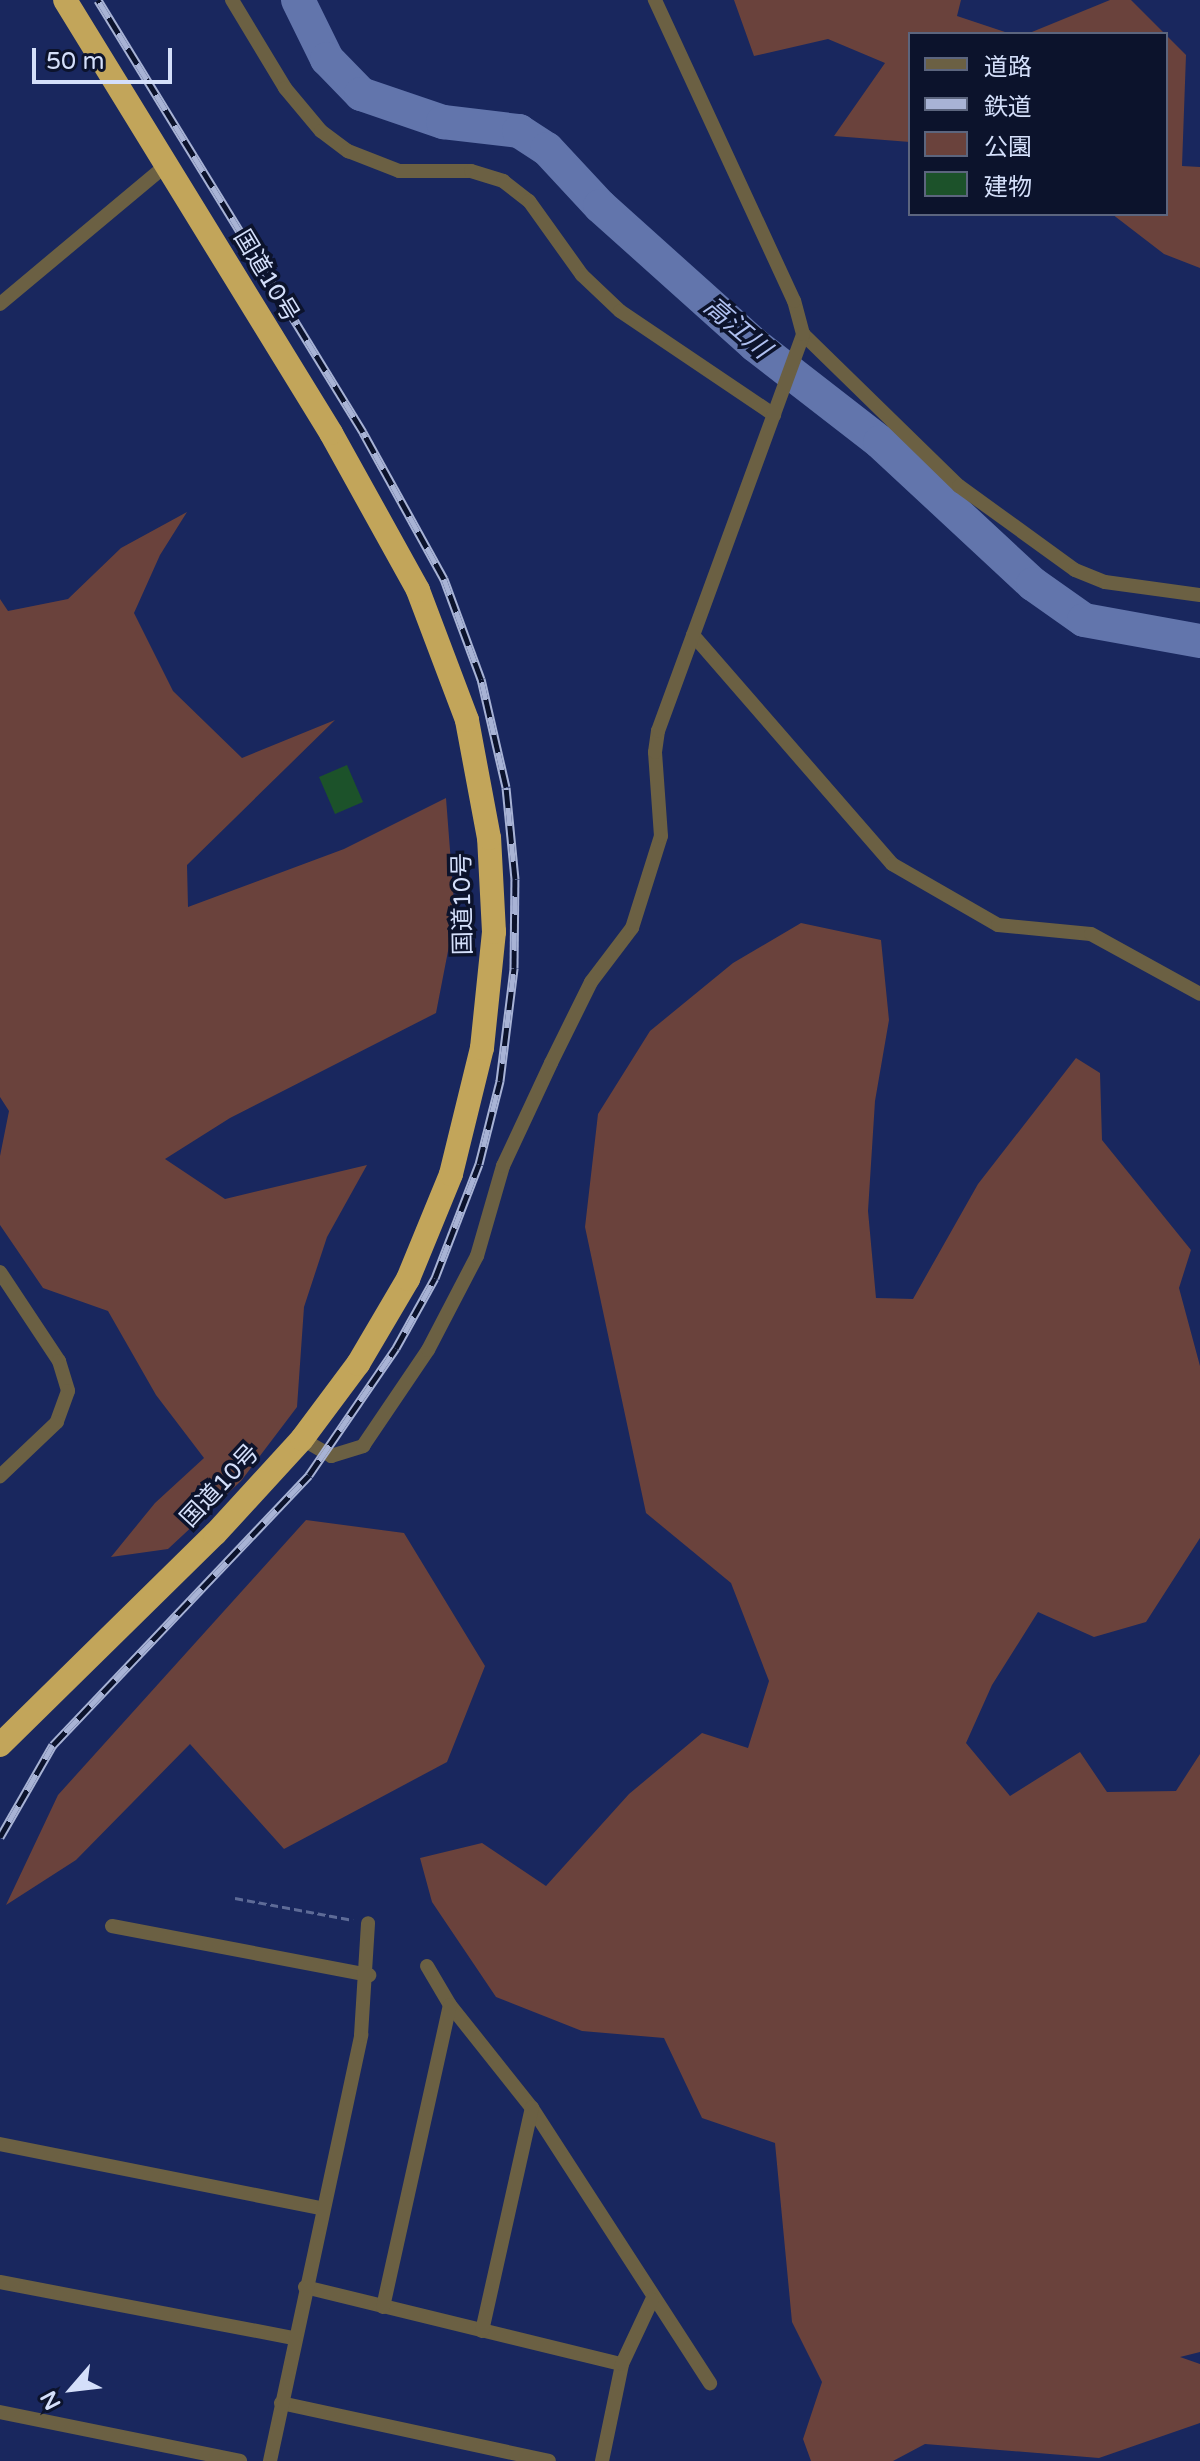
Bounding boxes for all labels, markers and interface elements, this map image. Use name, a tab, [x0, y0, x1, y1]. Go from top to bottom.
scale bar	[36, 32, 176, 82]
legend	[908, 32, 1168, 216]
text: 50 m	[46, 47, 104, 76]
text: 道路	[984, 53, 1032, 82]
text: 鉄道	[984, 93, 1032, 122]
text: 公園	[984, 133, 1032, 162]
text: 建物	[984, 173, 1032, 202]
street label: 国道10号	[227, 225, 305, 327]
water label: 高江川	[697, 291, 777, 365]
street label: 国道10号	[448, 853, 478, 955]
street label: 国道10号	[175, 1439, 265, 1533]
north arrow	[32, 2349, 112, 2429]
text: N	[35, 2386, 66, 2414]

